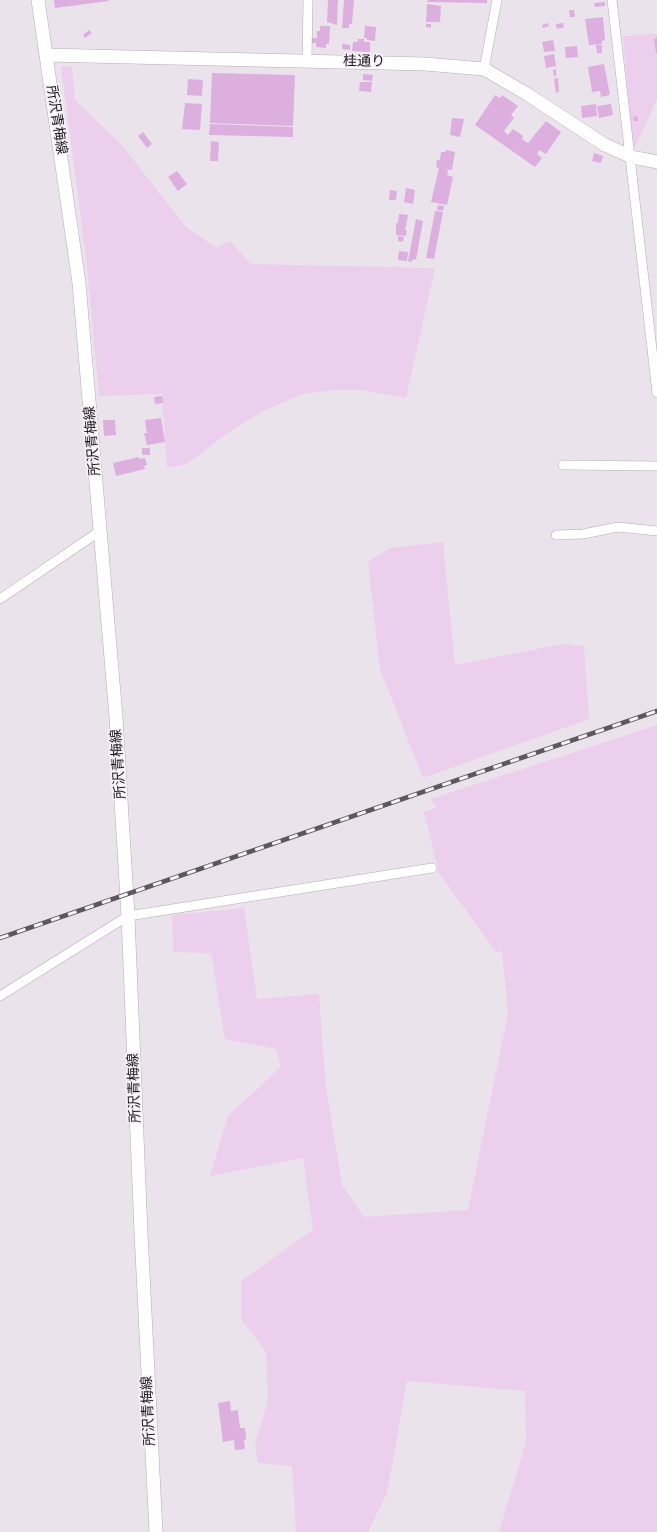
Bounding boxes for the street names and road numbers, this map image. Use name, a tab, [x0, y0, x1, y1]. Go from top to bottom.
street label: 桂通り	[343, 53, 385, 71]
street label: 所沢青梅線	[42, 84, 70, 156]
street label: 所沢青梅線	[82, 405, 104, 477]
street label: 所沢青梅線	[108, 728, 130, 800]
street label: 所沢青梅線	[125, 1053, 145, 1123]
street label: 所沢青梅線	[139, 1376, 159, 1446]

